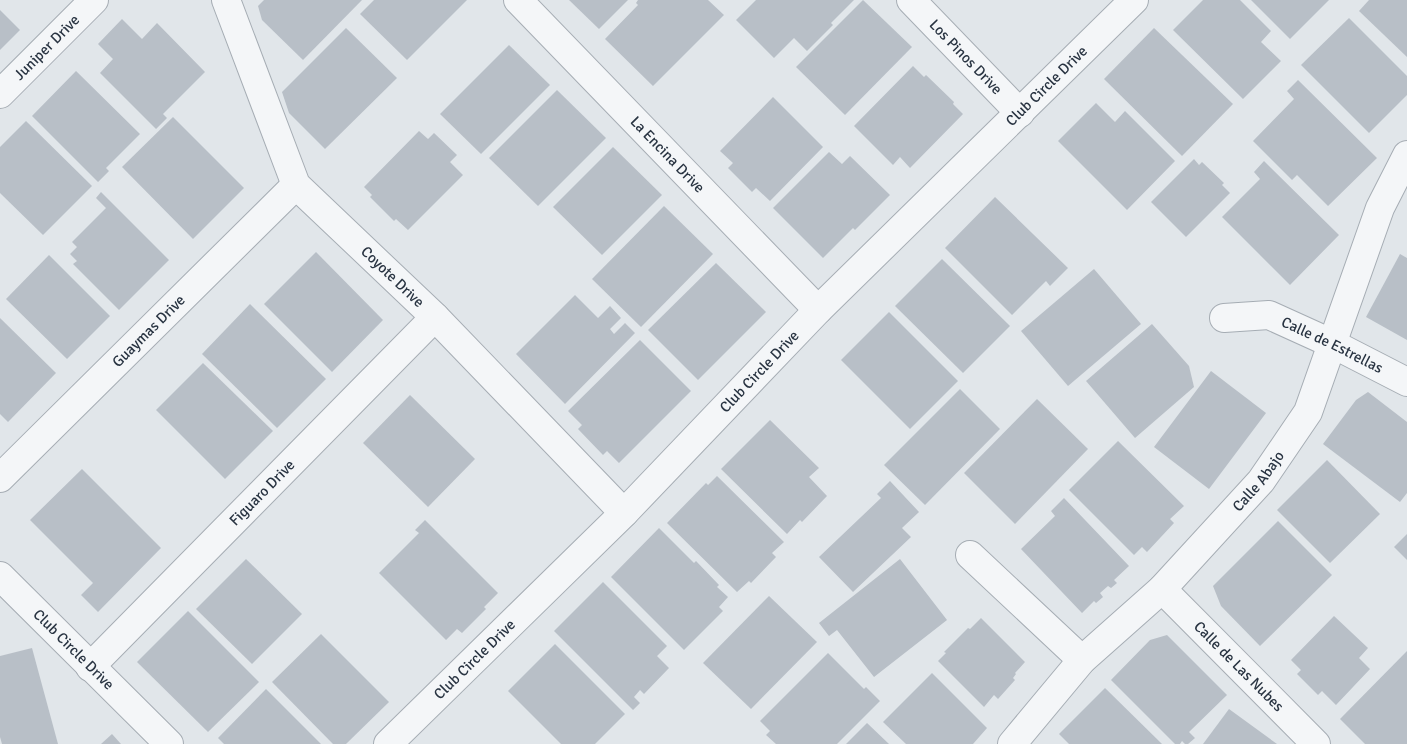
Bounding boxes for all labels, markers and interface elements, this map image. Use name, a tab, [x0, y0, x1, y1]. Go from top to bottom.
street label: Juniper Drive	[10, 11, 83, 84]
street label: Los Pinos Drive	[926, 16, 1006, 98]
street label: Club Circle Drive	[1002, 42, 1091, 130]
street label: La Encina Drive	[627, 113, 709, 196]
street label: Coyote Drive	[357, 242, 428, 311]
street label: Guaymas Drive	[108, 291, 189, 371]
street label: Calle de Estrellas	[1279, 313, 1386, 377]
street label: Club Circle Drive	[716, 327, 803, 416]
street label: Calle Abajo	[1229, 447, 1288, 515]
street label: Figuaro Drive	[226, 456, 298, 529]
street label: Club Circle Drive	[30, 605, 118, 693]
street label: Club Circle Drive	[430, 616, 519, 703]
street label: Calle de Las Nubes	[1190, 617, 1288, 716]

